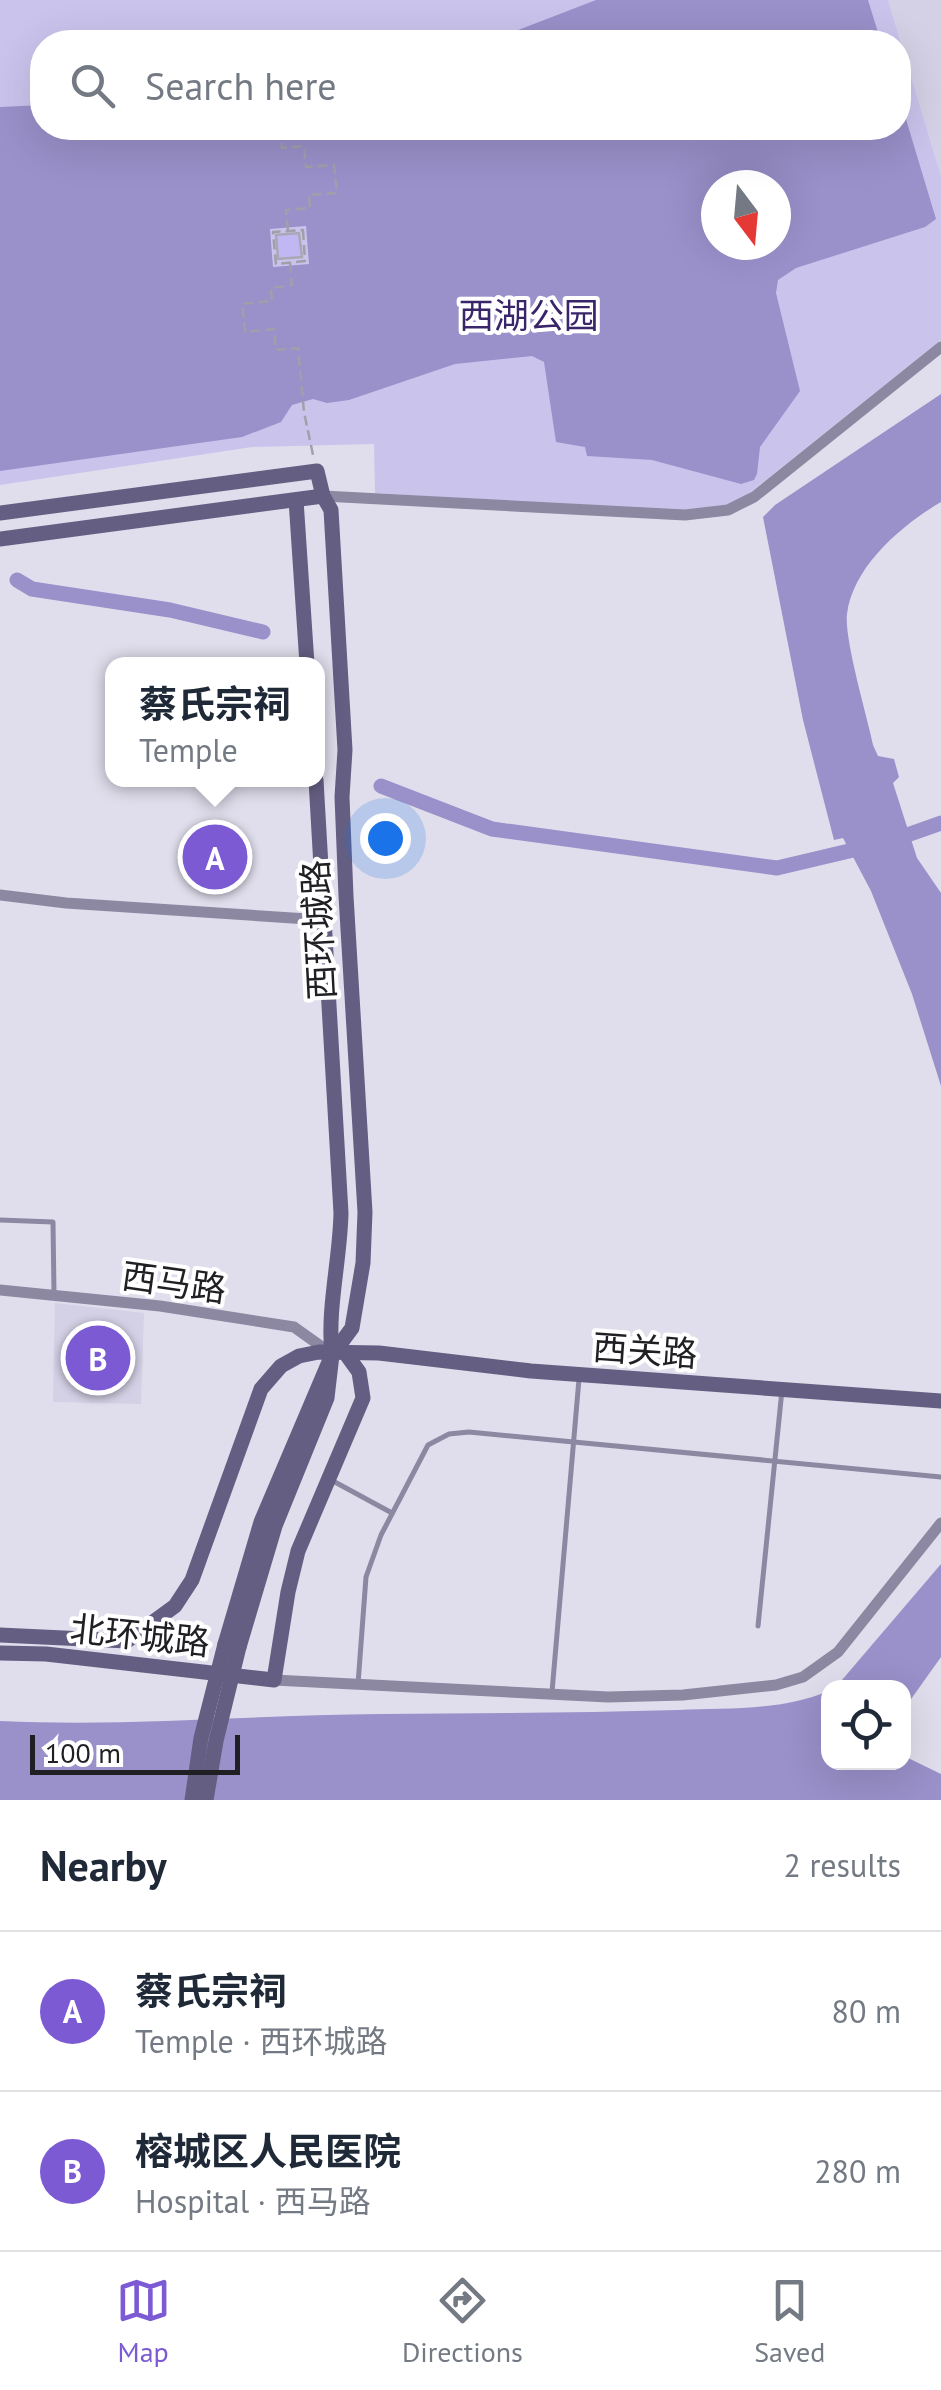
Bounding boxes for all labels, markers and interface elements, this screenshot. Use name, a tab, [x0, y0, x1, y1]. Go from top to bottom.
search box	[30, 30, 911, 140]
icon: search	[65, 58, 120, 113]
text: Search here	[145, 61, 337, 110]
north arrow	[701, 170, 791, 260]
park label: 西湖公园	[459, 292, 599, 338]
popup	[105, 657, 325, 787]
text: 蔡氏宗祠	[139, 679, 291, 728]
text: Temple	[139, 729, 238, 771]
your location	[360, 813, 411, 864]
pin: A	[182, 820, 248, 894]
street label: 西环城路	[291, 859, 345, 1001]
street label: 西马路	[119, 1252, 229, 1312]
pin: B	[66, 1320, 130, 1396]
street label: 西关路	[591, 1323, 699, 1377]
street label: 北环城路	[68, 1605, 212, 1665]
map controls	[821, 1680, 911, 1770]
button: locate	[821, 1680, 911, 1770]
scale bar	[30, 1730, 240, 1774]
text: 100 m	[45, 1734, 121, 1771]
text: Nearby	[40, 1838, 167, 1893]
text: 2 results	[783, 1844, 901, 1886]
text: 蔡氏宗祠	[135, 1966, 287, 2015]
text: A	[63, 1990, 82, 2032]
text: 80 m	[832, 1990, 901, 2032]
text: Temple · 西环城路	[135, 2020, 387, 2062]
text: 榕城区人民医院	[135, 2126, 401, 2175]
text: B	[63, 2150, 82, 2192]
text: 280 m	[814, 2150, 901, 2192]
text: Hospital · 西马路	[135, 2180, 371, 2222]
tab: Map	[116, 2273, 171, 2370]
tab: Directions	[402, 2273, 523, 2370]
tab: Saved	[754, 2273, 825, 2370]

